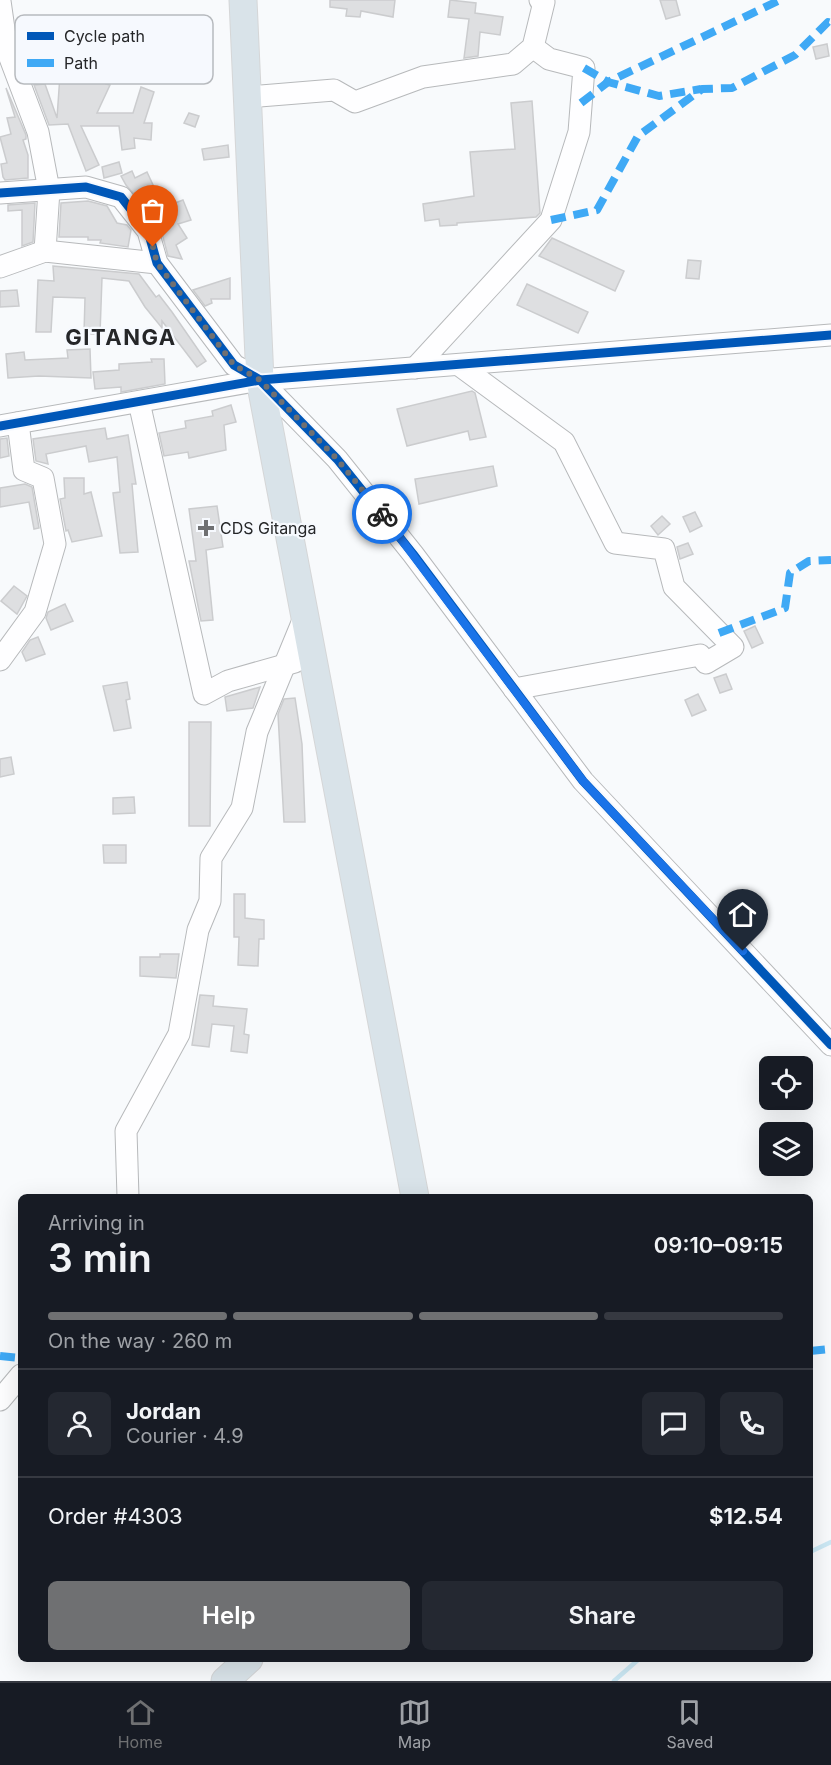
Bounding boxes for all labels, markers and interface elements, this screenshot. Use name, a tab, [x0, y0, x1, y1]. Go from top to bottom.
legend	[15, 15, 213, 84]
text: Cycle path	[64, 26, 145, 46]
text: Path	[64, 53, 98, 73]
pin	[127, 185, 178, 247]
icon: bag	[136, 194, 169, 227]
district label: GITANGA	[65, 324, 177, 350]
courier	[352, 484, 412, 544]
icon: bike	[366, 498, 399, 531]
place label: CDS Gitanga	[220, 518, 316, 538]
marker: CDS Gitanga	[197, 519, 215, 537]
pin	[717, 889, 768, 951]
icon: home	[726, 898, 759, 931]
map controls	[759, 1056, 813, 1176]
button: locate	[759, 1056, 813, 1110]
button: layers	[759, 1122, 813, 1176]
text: Arriving in	[48, 1211, 145, 1235]
text: 09:10–09:15	[654, 1232, 783, 1258]
text: 3 min	[48, 1234, 152, 1281]
text: On the way · 260 m	[48, 1329, 232, 1353]
button: person	[48, 1392, 111, 1455]
button: chat	[642, 1392, 705, 1455]
button: phone	[720, 1392, 783, 1455]
text: Jordan	[126, 1398, 201, 1424]
text: Courier · 4.9	[126, 1424, 244, 1448]
text: Order #4303	[48, 1503, 183, 1529]
text: $12.54	[709, 1503, 783, 1529]
button: Help	[48, 1581, 410, 1650]
button: Share	[422, 1581, 783, 1650]
tab: Home	[118, 1696, 163, 1752]
tab: Map	[398, 1696, 431, 1752]
tab: Saved	[666, 1696, 713, 1752]

